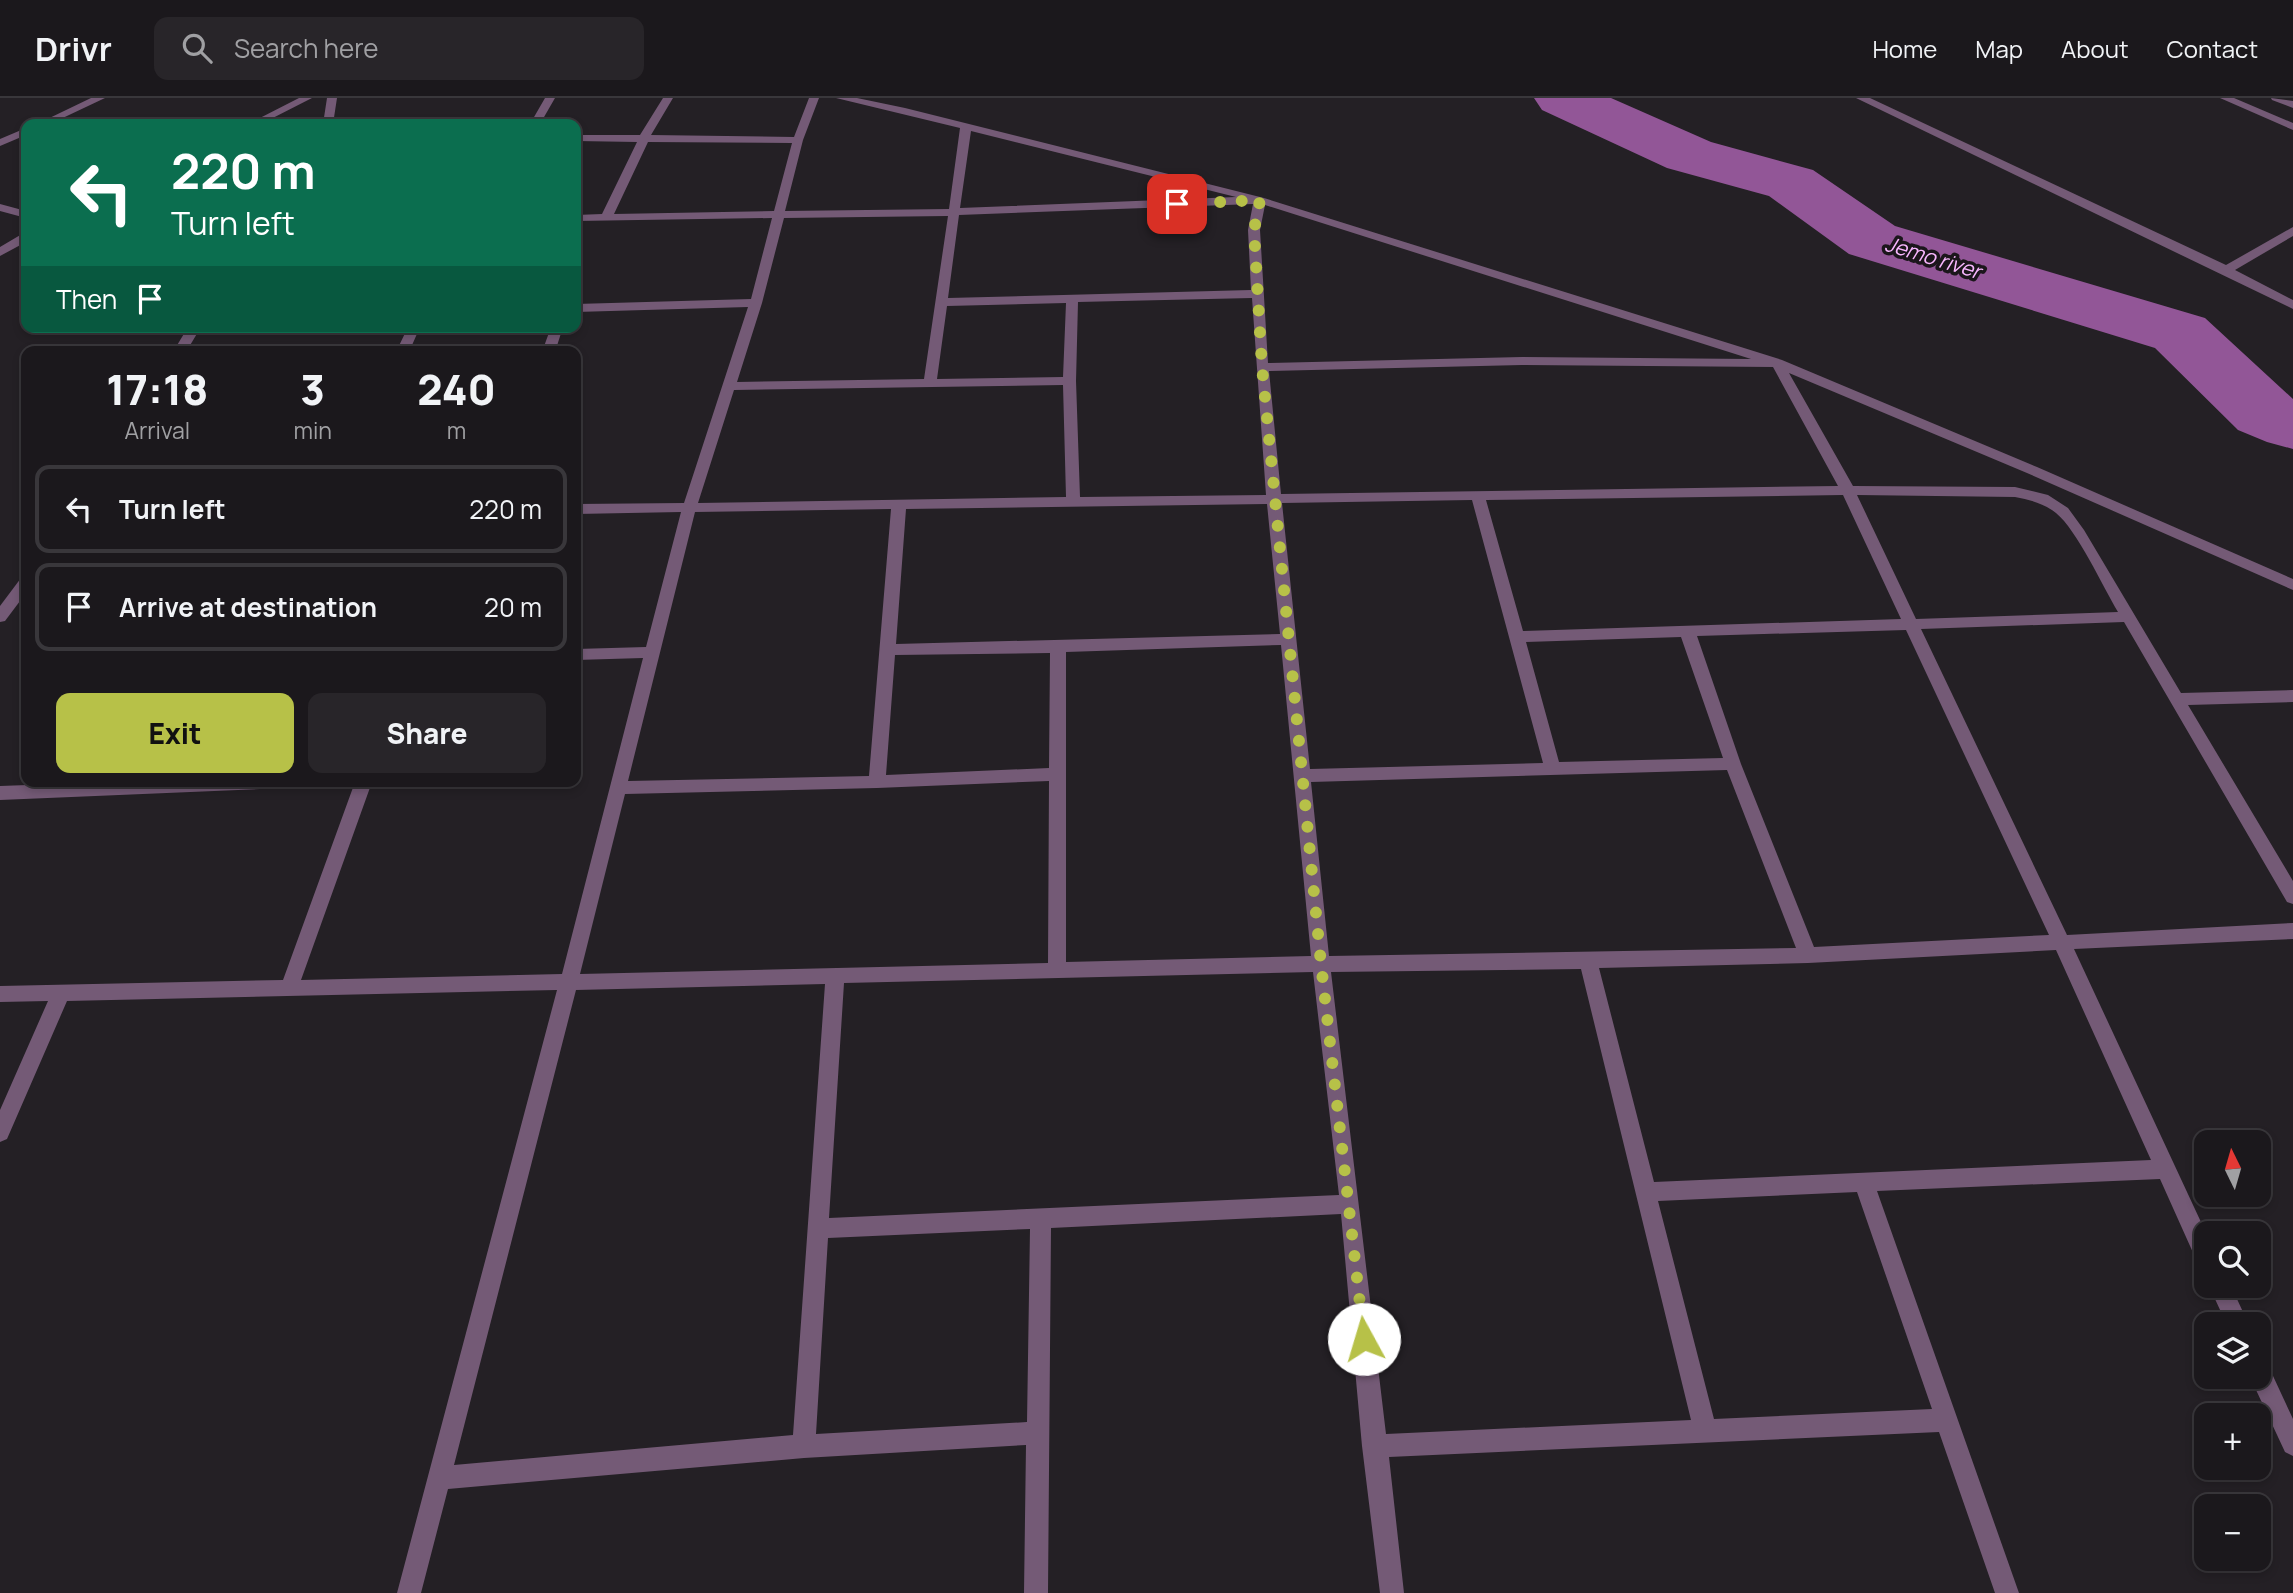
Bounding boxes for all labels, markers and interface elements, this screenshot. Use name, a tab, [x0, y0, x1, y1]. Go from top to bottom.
search box	[154, 17, 644, 80]
text: Drivr	[35, 26, 112, 71]
icon: search	[178, 29, 216, 67]
text: Search here	[234, 30, 378, 66]
text: Home	[1872, 32, 1937, 65]
text: Map	[1975, 32, 2023, 65]
text: About	[2061, 32, 2129, 65]
text: Contact	[2167, 32, 2258, 65]
text: 220 m	[171, 137, 315, 204]
icon: left	[56, 147, 147, 238]
pin	[1147, 174, 1207, 234]
icon: arrive	[1158, 185, 1196, 223]
text: Turn left	[171, 201, 295, 245]
water label: Jemo river	[1882, 229, 1987, 286]
icon: arrive	[131, 280, 169, 318]
text: Then	[56, 281, 117, 317]
text: 17:18	[106, 360, 208, 418]
text: 3	[300, 360, 325, 418]
text: 240	[417, 360, 496, 418]
text: Arrival	[124, 414, 190, 446]
text: min	[293, 414, 332, 446]
text: m	[447, 414, 466, 446]
icon: left	[60, 490, 98, 528]
text: Turn left	[119, 491, 226, 527]
text: 220 m	[469, 491, 542, 527]
icon: arrive	[60, 588, 98, 626]
text: Arrive at destination	[119, 589, 377, 625]
text: 20 m	[484, 589, 542, 625]
button: Exit	[56, 693, 294, 773]
button: Share	[308, 693, 546, 773]
north arrow	[2194, 1130, 2272, 1208]
map controls	[2194, 1130, 2271, 1571]
button: search	[2194, 1221, 2271, 1298]
position arrow	[1327, 1302, 1401, 1376]
button: layers	[2194, 1312, 2271, 1389]
button: +	[2194, 1403, 2271, 1480]
button: −	[2194, 1494, 2271, 1571]

